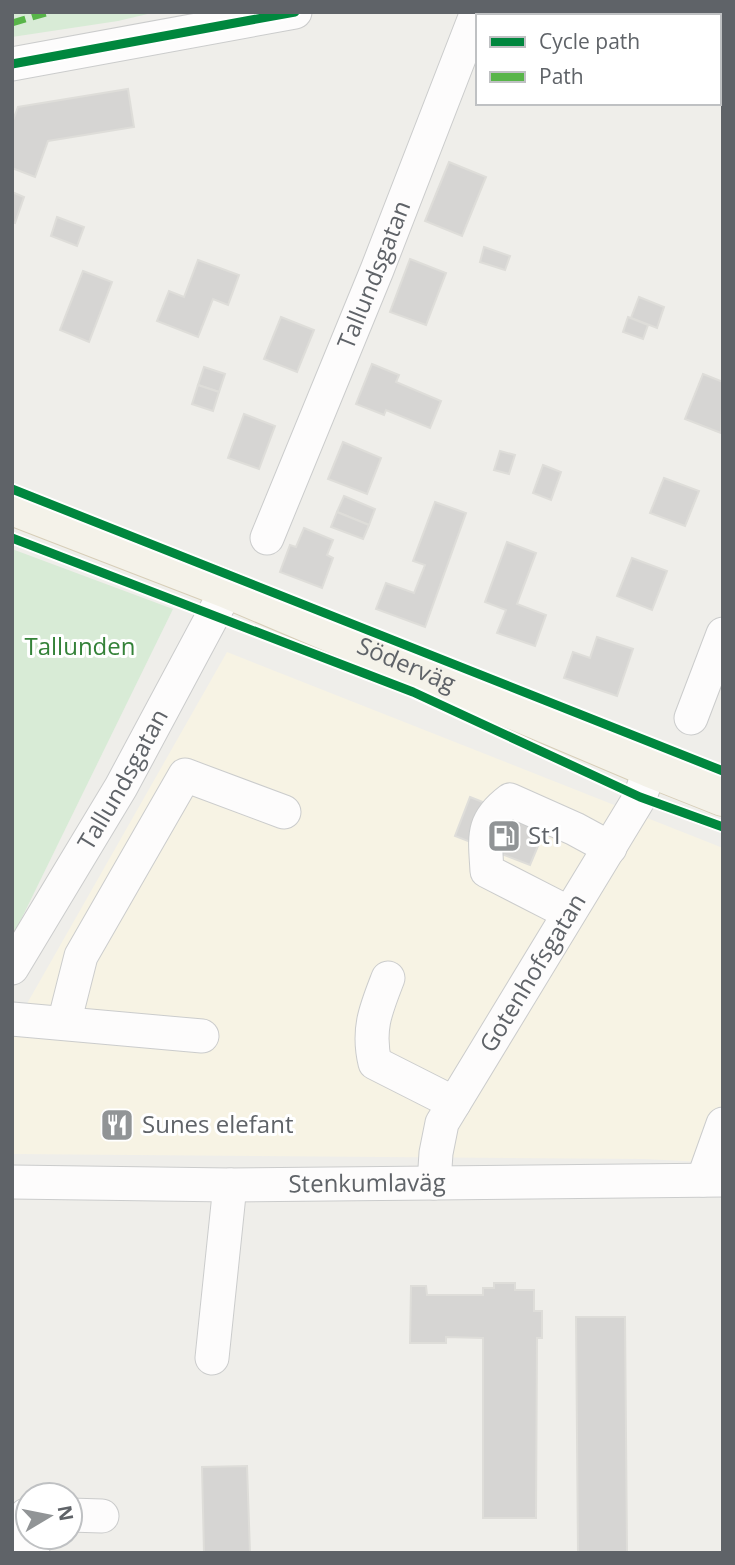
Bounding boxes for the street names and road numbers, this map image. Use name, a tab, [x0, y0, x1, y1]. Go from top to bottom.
street label: Tallundsgatan	[328, 195, 417, 354]
street label: Söderväg	[352, 628, 461, 699]
street label: Tallundsgatan	[69, 702, 175, 855]
street label: Gotenhofsgatan	[471, 887, 593, 1058]
street label: Stenkumlaväg	[288, 1165, 446, 1199]

